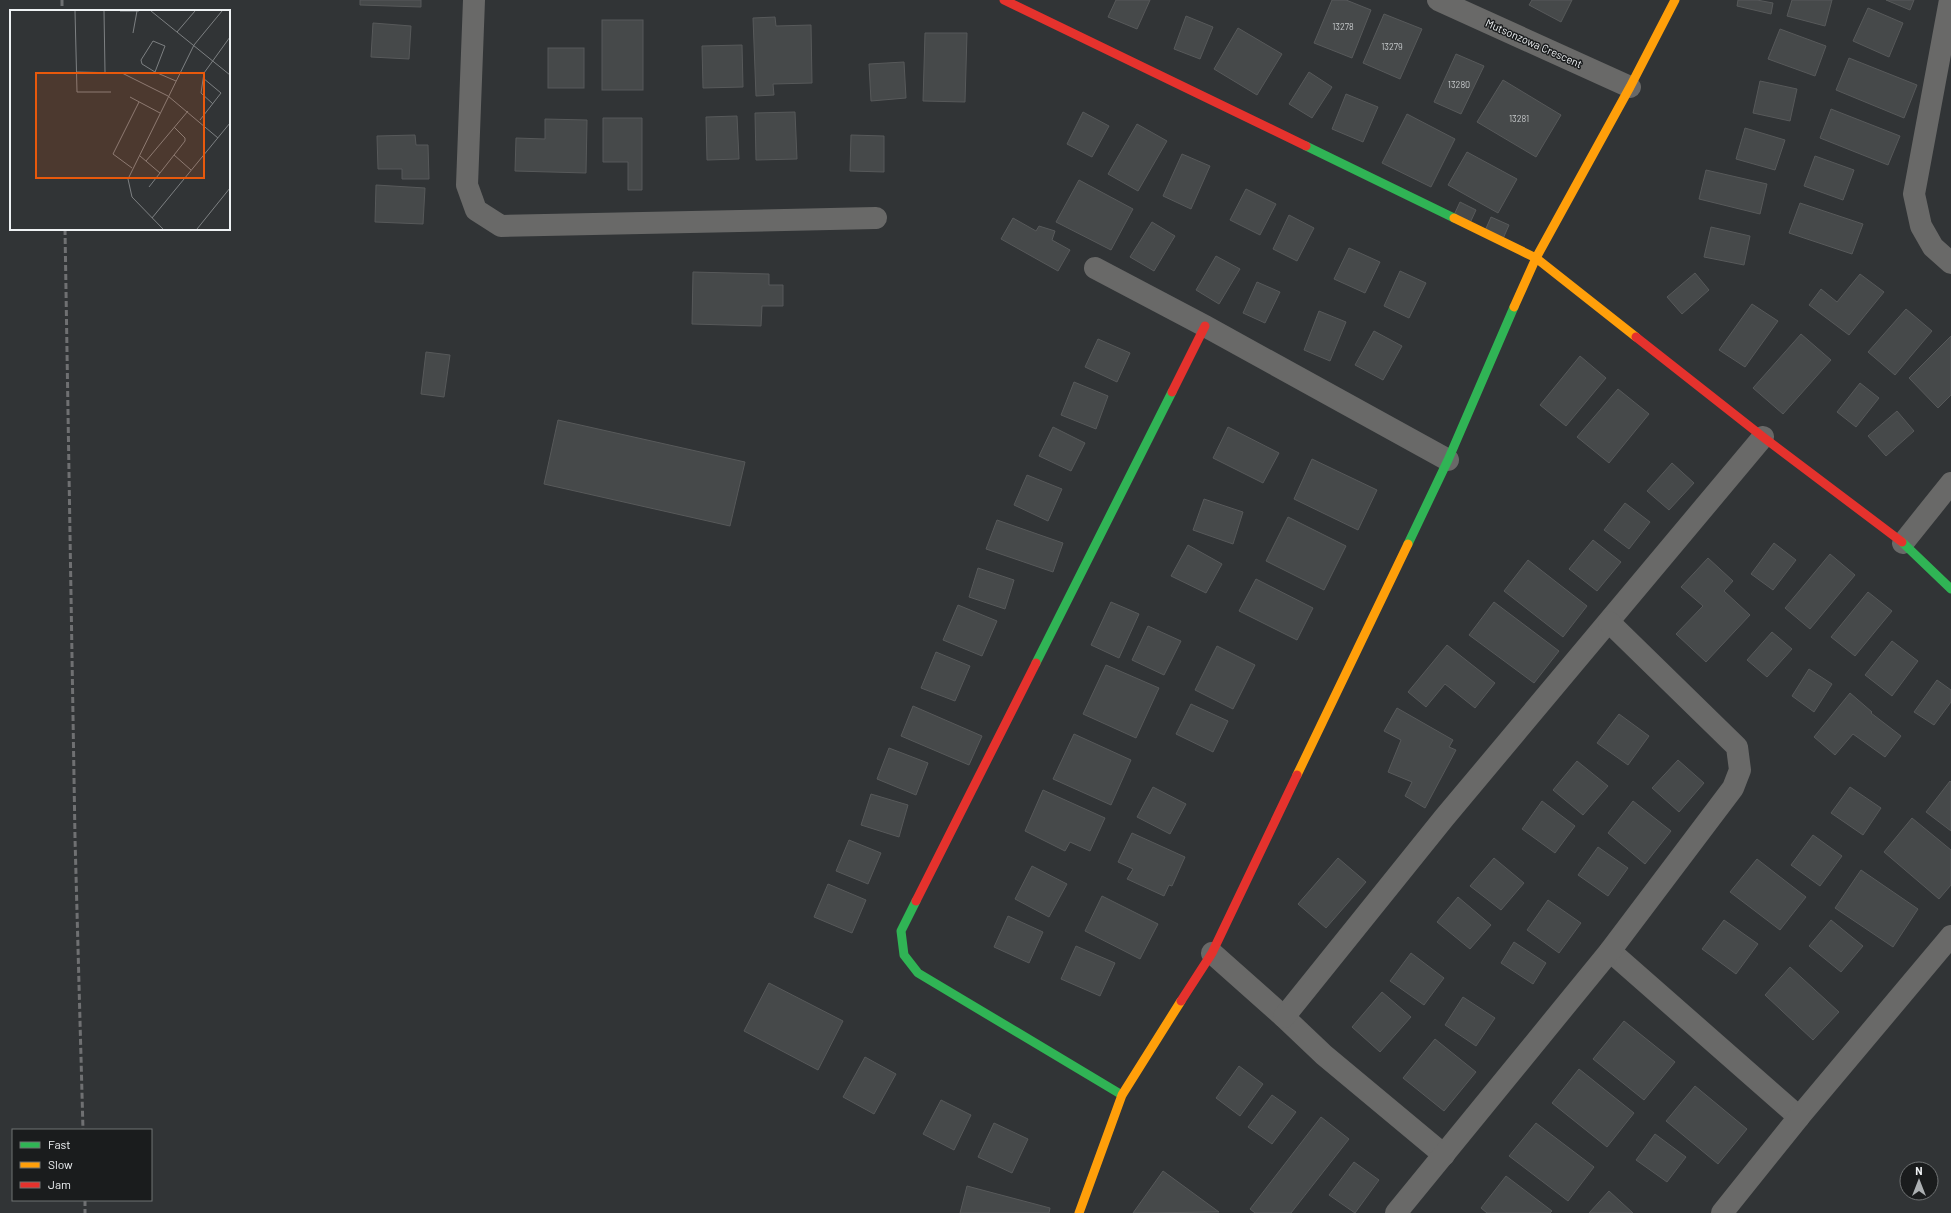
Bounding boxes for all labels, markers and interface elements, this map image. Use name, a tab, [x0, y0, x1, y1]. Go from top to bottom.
inset map	[10, 10, 230, 230]
street label: Mutsonzowa Crescent	[1484, 16, 1584, 70]
house number: 13278	[1332, 21, 1354, 32]
house number: 13279	[1381, 41, 1403, 52]
house number: 13280	[1448, 79, 1470, 90]
house number: 13281	[1509, 113, 1529, 124]
legend	[12, 1129, 152, 1201]
text: Fast	[48, 1137, 71, 1151]
text: Slow	[48, 1157, 73, 1171]
north arrow	[1899, 1161, 1939, 1201]
text: N	[1915, 1164, 1923, 1177]
text: Jam	[48, 1177, 71, 1191]

